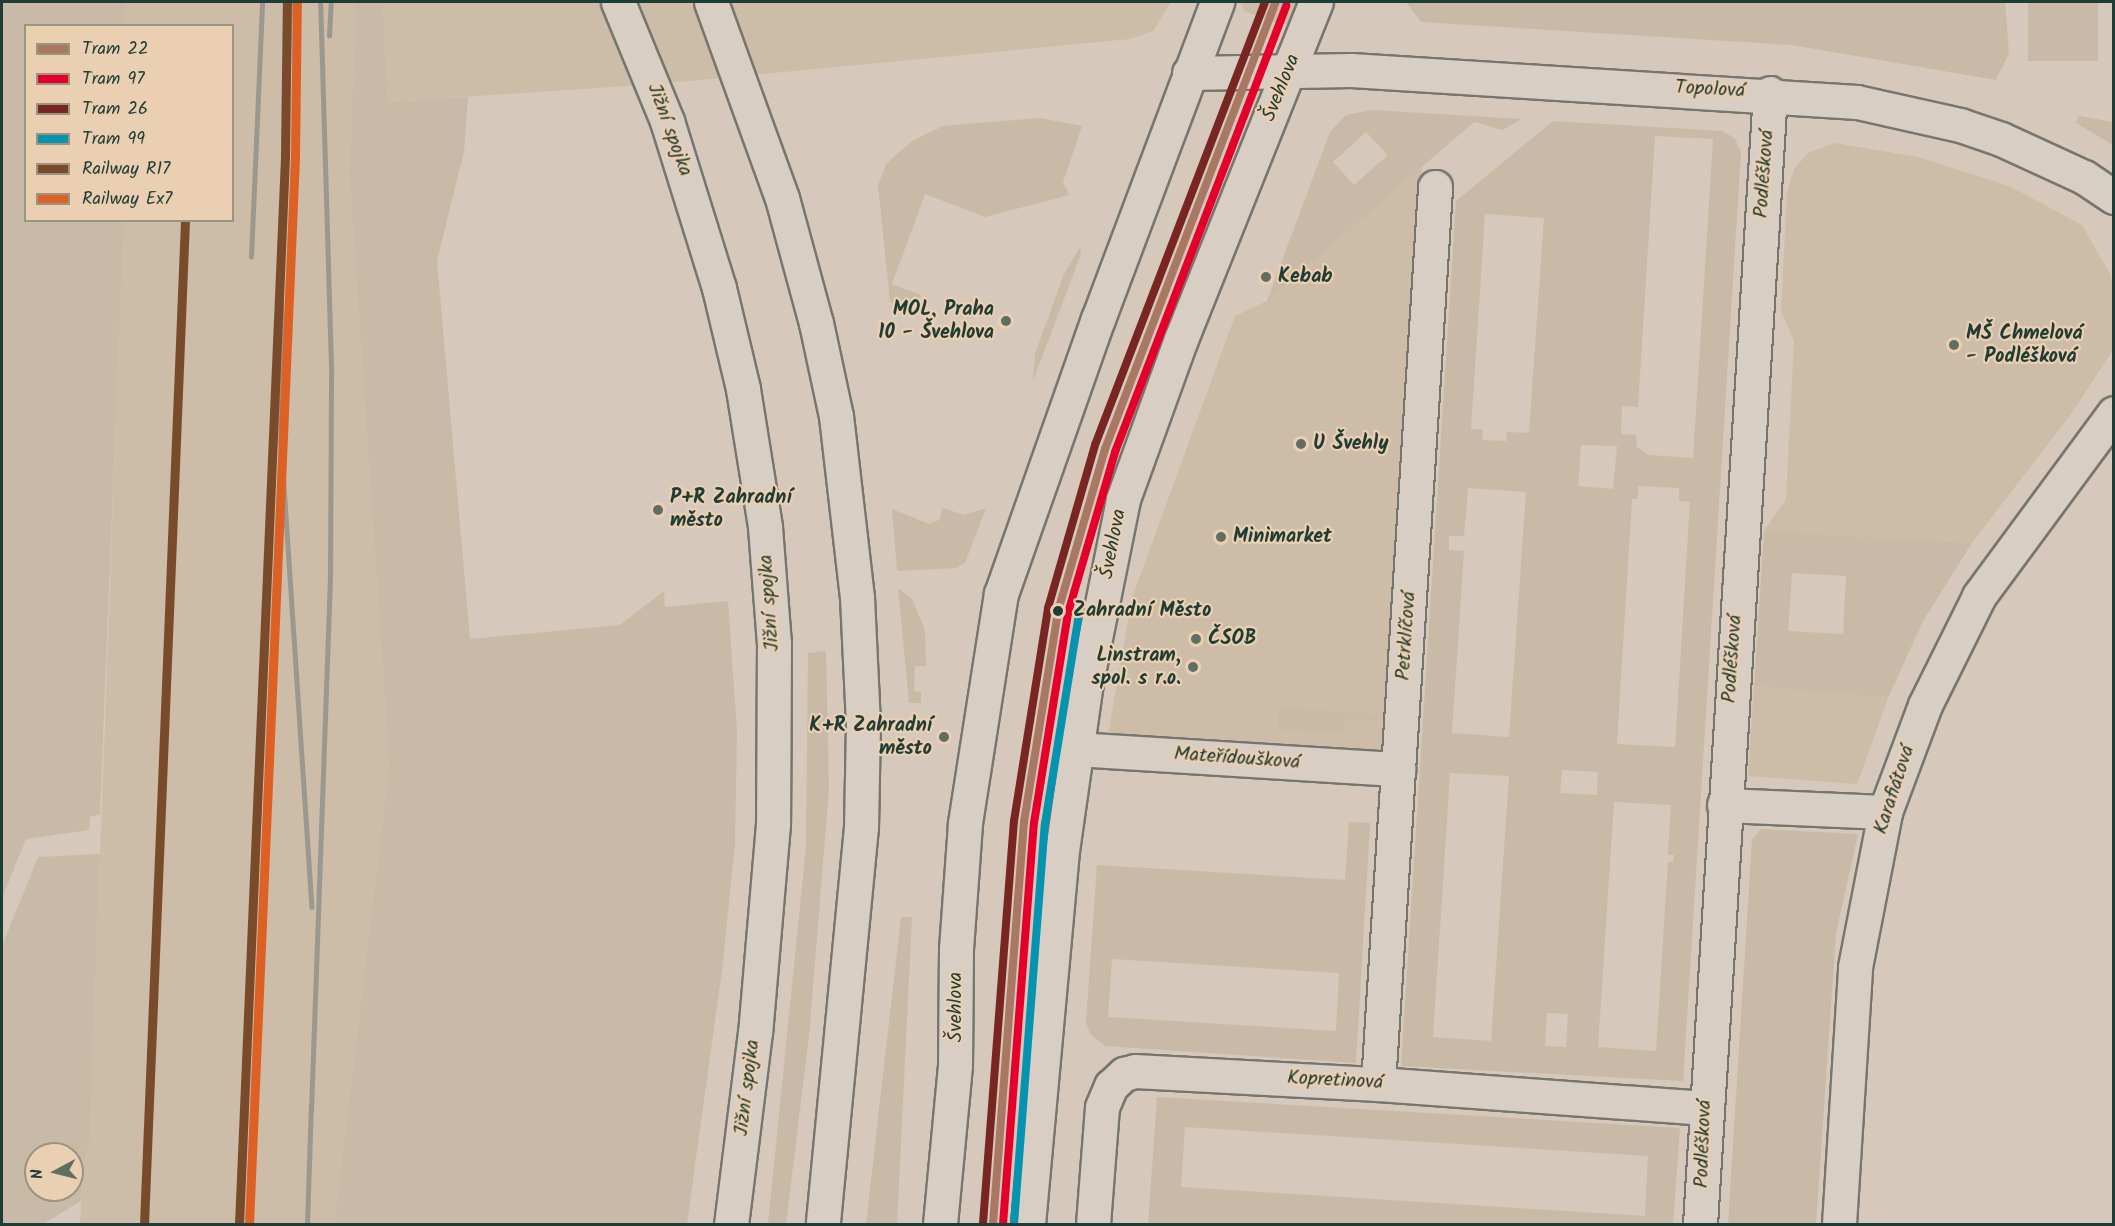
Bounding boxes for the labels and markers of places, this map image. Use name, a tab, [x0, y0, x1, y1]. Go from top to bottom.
place label: Kebab	[1278, 265, 1333, 289]
marker: Kebab	[1259, 270, 1273, 284]
place label: MOL, Praha 10 - Švehlova	[878, 298, 994, 345]
marker: MOL, Praha 10 - Švehlova	[999, 314, 1013, 328]
place label: MŠ Chmelová - Podléšková	[1966, 322, 2083, 369]
marker: MŠ Chmelová - Podléšková	[1947, 338, 1961, 352]
place label: U Švehly	[1313, 432, 1389, 456]
marker: U Švehly	[1294, 437, 1308, 451]
place label: P+R Zahradní město	[670, 486, 792, 533]
marker: P+R Zahradní město	[651, 503, 665, 517]
place label: Minimarket	[1233, 525, 1332, 549]
marker: Minimarket	[1214, 530, 1228, 544]
place label: Zahradní Město	[1073, 599, 1211, 623]
marker: Zahradní Město	[1048, 601, 1068, 621]
place label: ČSOB	[1208, 627, 1256, 651]
marker: ČSOB	[1189, 632, 1203, 646]
place label: Linstram, spol. s r.o.	[1091, 644, 1181, 691]
marker: Linstram, spol. s r.o.	[1186, 660, 1200, 674]
place label: K+R Zahradní město	[809, 714, 932, 761]
marker: K+R Zahradní město	[937, 730, 951, 744]

